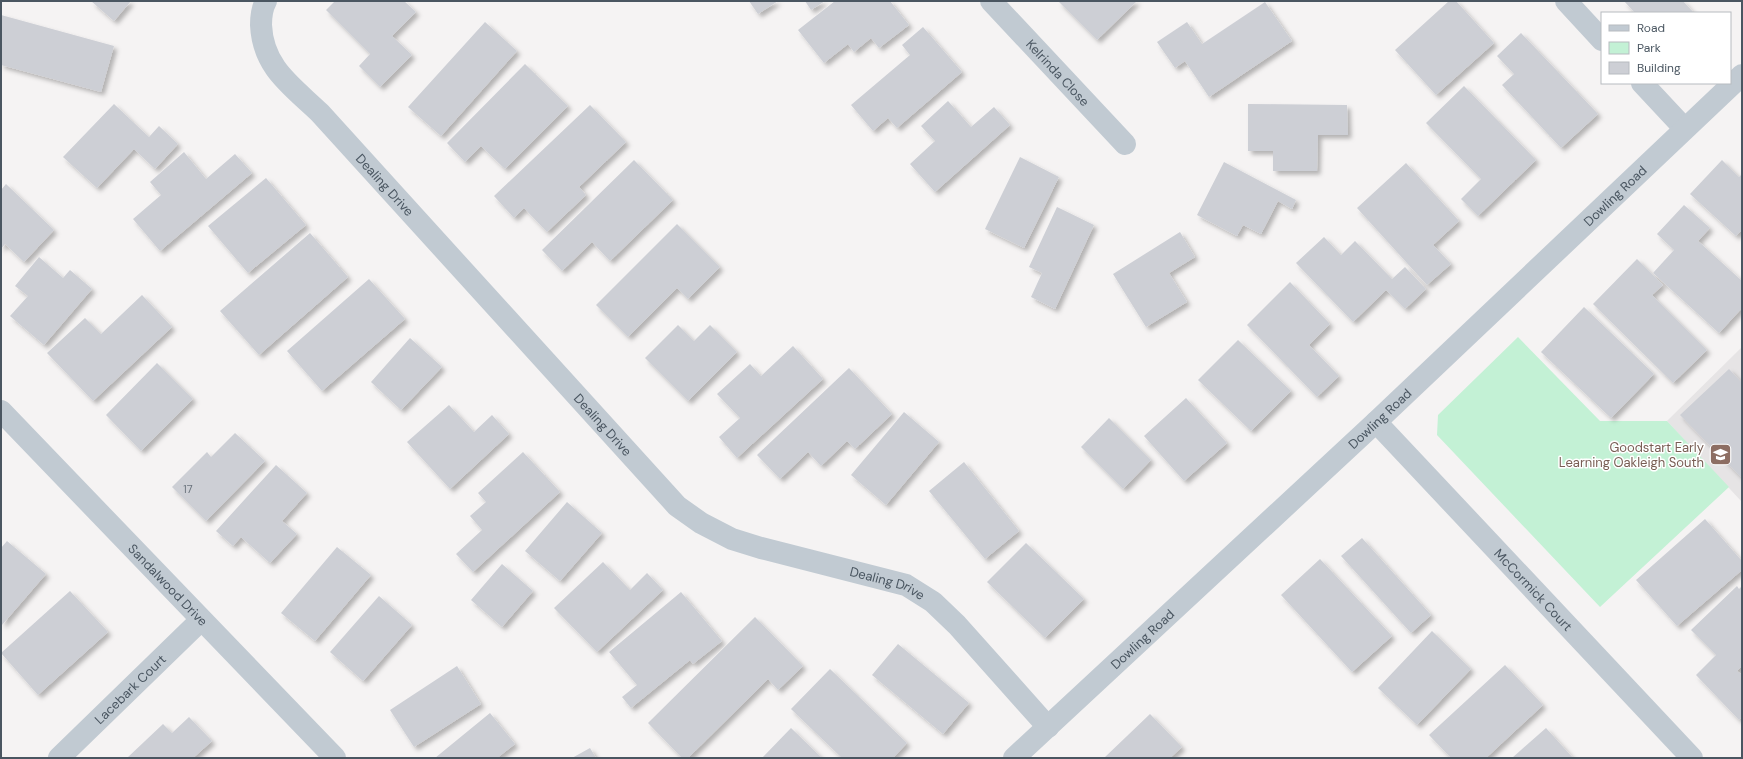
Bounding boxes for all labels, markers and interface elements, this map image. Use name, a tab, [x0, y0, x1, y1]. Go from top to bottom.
legend	[1601, 12, 1731, 84]
text: Road	[1637, 20, 1665, 36]
street label: Kelrinda Close	[1022, 36, 1093, 110]
text: Park	[1637, 40, 1661, 56]
text: Building	[1637, 60, 1681, 76]
street label: Dealing Drive	[352, 150, 417, 220]
street label: Dowling Road	[1580, 162, 1650, 230]
street label: Dowling Road	[1345, 385, 1415, 453]
street label: Dealing Drive	[570, 390, 635, 460]
place label: Goodstart Early Learning Oakleigh South	[1559, 439, 1704, 471]
school or university icon: Goodstart Early Learning Oakleigh South	[1707, 441, 1733, 467]
house number: 17	[183, 482, 193, 496]
street label: Sandalwood Drive	[124, 540, 211, 630]
street label: McCormick Court	[1490, 545, 1576, 635]
street label: Dealing Drive	[848, 563, 928, 604]
street label: Dowling Road	[1107, 606, 1178, 673]
street label: Lacebark Court	[91, 651, 170, 728]

